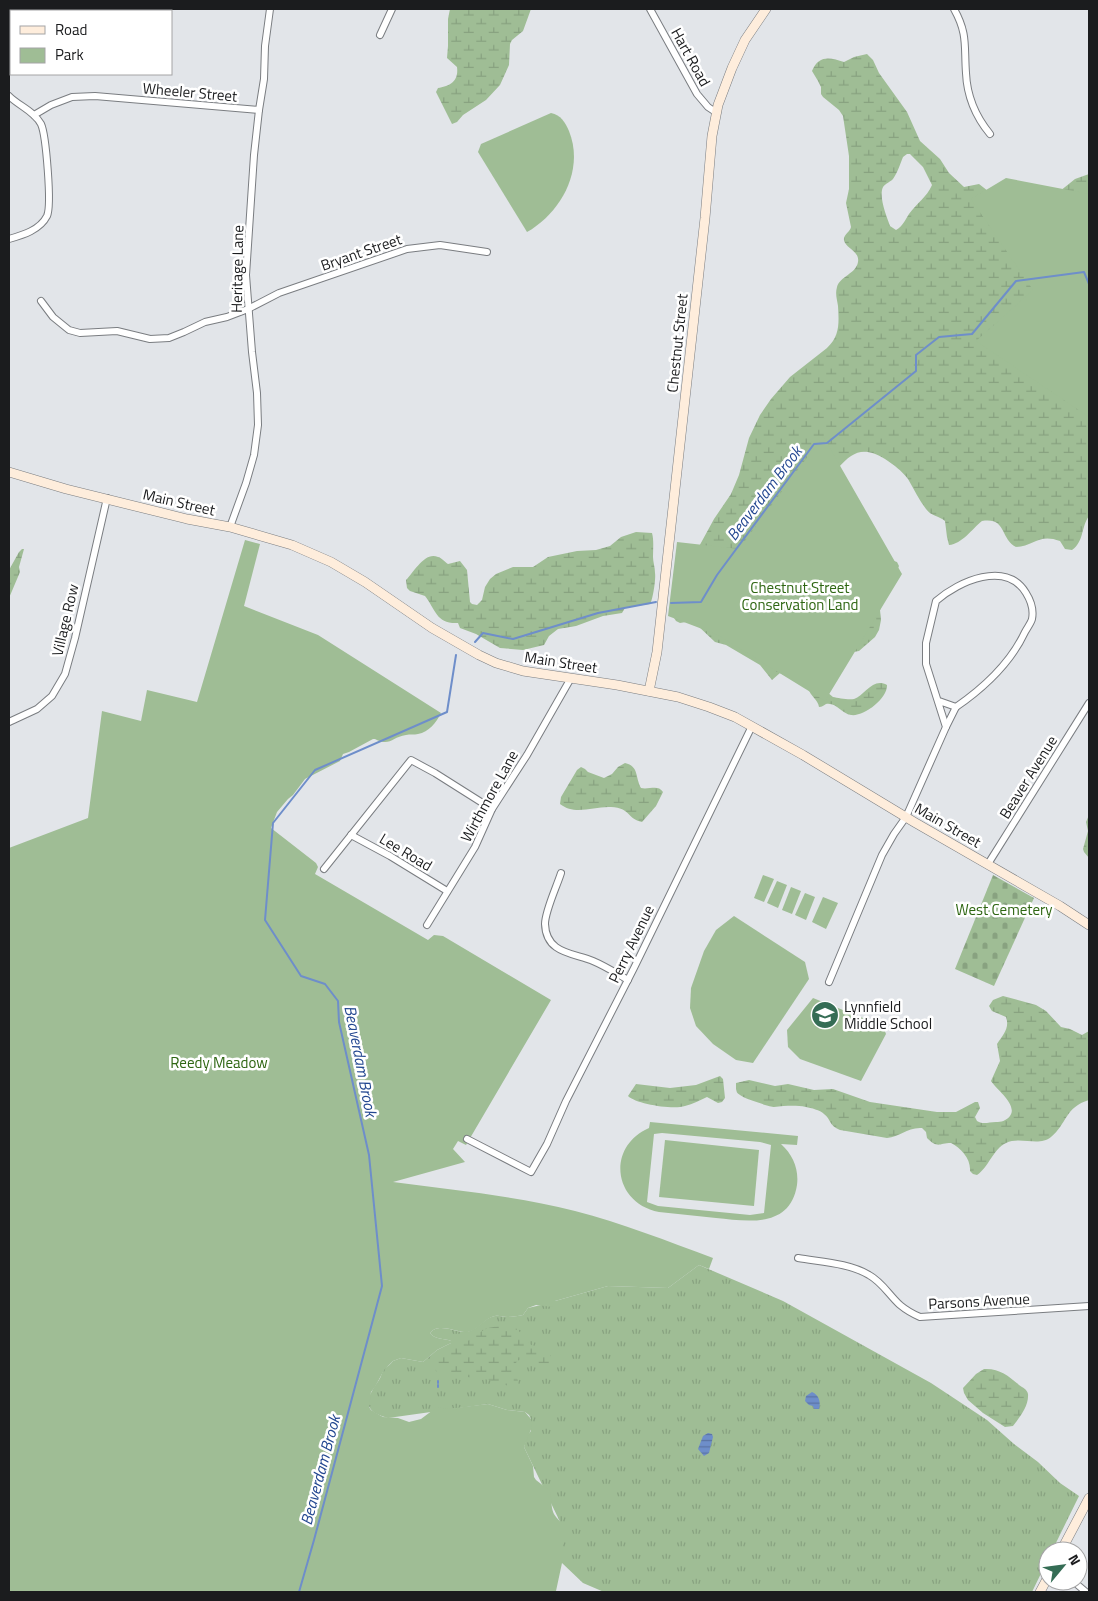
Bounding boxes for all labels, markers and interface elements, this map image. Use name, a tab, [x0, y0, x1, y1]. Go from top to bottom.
legend	[10, 10, 172, 75]
text: Road	[55, 18, 87, 41]
street label: Hart Road	[665, 23, 717, 91]
text: Park	[55, 43, 84, 66]
street label: Wheeler Street	[142, 76, 239, 108]
street label: Heritage Lane	[225, 225, 249, 313]
street label: Bryant Street	[317, 227, 405, 277]
street label: Chestnut Street	[660, 292, 694, 394]
water label: Beaverdam Brook	[720, 439, 809, 545]
street label: Main Street	[141, 483, 218, 522]
park label: Chestnut Street Conservation Land	[742, 576, 858, 616]
street label: Village Row	[46, 582, 84, 658]
street label: Main Street	[523, 645, 600, 679]
street label: Beaver Avenue	[993, 731, 1063, 823]
street label: Wirthmore Lane	[454, 746, 524, 846]
street label: Main Street	[910, 797, 986, 854]
street label: Lee Road	[375, 827, 437, 877]
park label: West Cemetery	[955, 898, 1053, 921]
street label: Perry Avenue	[602, 901, 660, 987]
place label: Lynnfield Middle School	[844, 995, 932, 1035]
school or university icon: Lynnfield Middle School	[810, 1000, 840, 1030]
water label: Beaverdam Brook	[338, 1003, 384, 1121]
park label: Reedy Meadow	[170, 1051, 268, 1074]
street label: Parsons Avenue	[928, 1287, 1030, 1315]
water label: Beaverdam Brook	[294, 1411, 347, 1528]
north arrow	[1038, 1541, 1088, 1591]
text: N	[1063, 1550, 1086, 1569]

